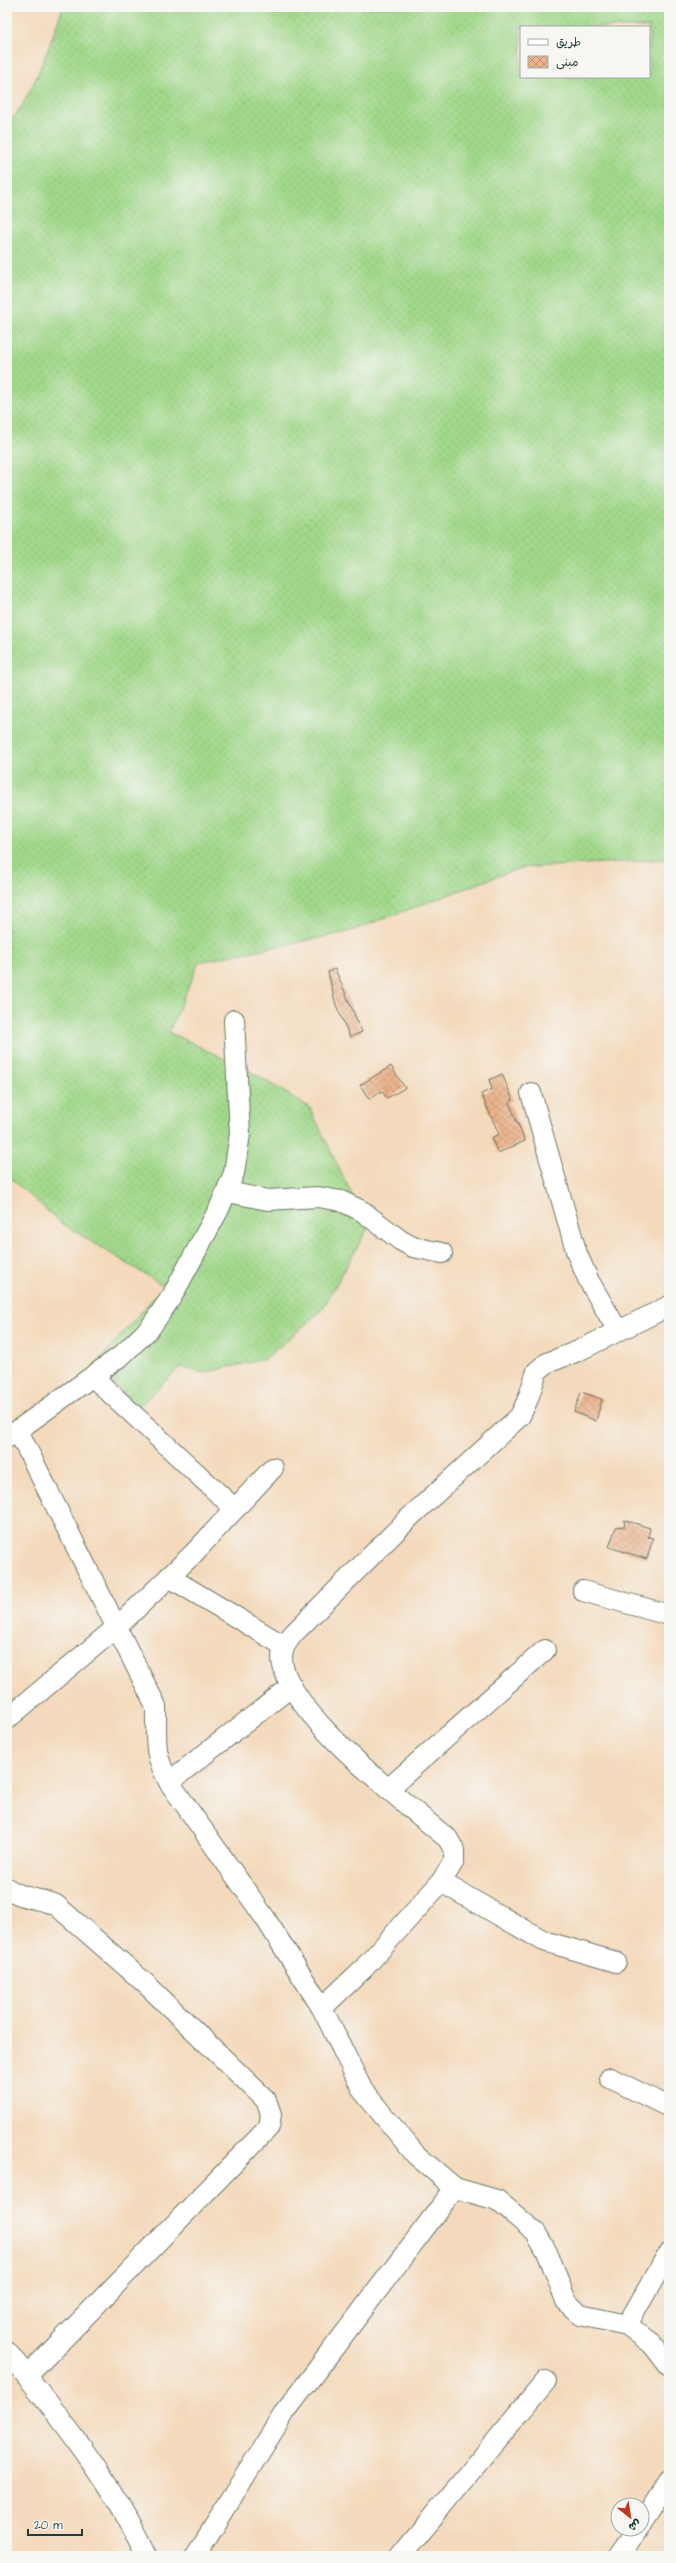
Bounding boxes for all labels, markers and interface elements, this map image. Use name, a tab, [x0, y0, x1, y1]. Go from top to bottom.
legend	[520, 26, 650, 78]
text: طريق	[556, 34, 581, 51]
text: مبنى	[556, 54, 579, 71]
north arrow	[610, 2497, 650, 2537]
scale bar	[28, 2511, 82, 2537]
text: ش	[626, 2516, 644, 2535]
text: 20 m	[34, 2517, 63, 2534]

